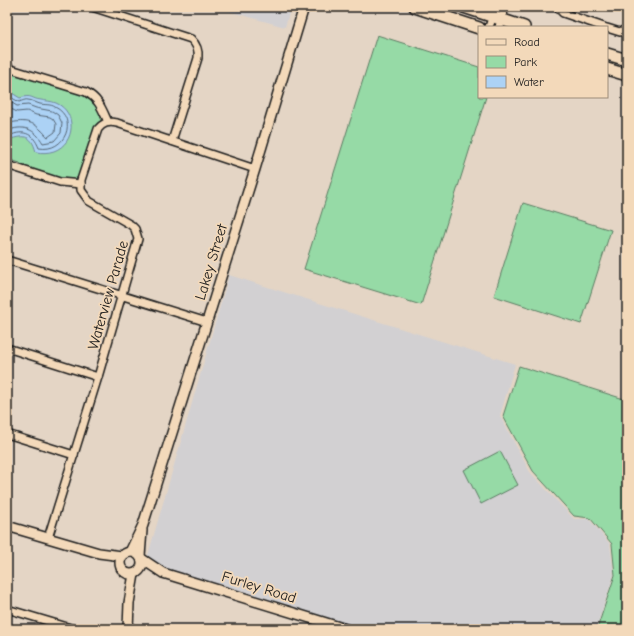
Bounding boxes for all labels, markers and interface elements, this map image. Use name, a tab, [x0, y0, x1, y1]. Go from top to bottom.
legend	[478, 26, 608, 98]
text: Road	[514, 35, 540, 49]
text: Park	[514, 55, 537, 69]
text: Water	[514, 75, 544, 89]
street label: Lakey Street	[191, 221, 231, 302]
street label: Waterview Parade	[84, 238, 132, 352]
street label: Furley Road	[219, 567, 299, 607]

